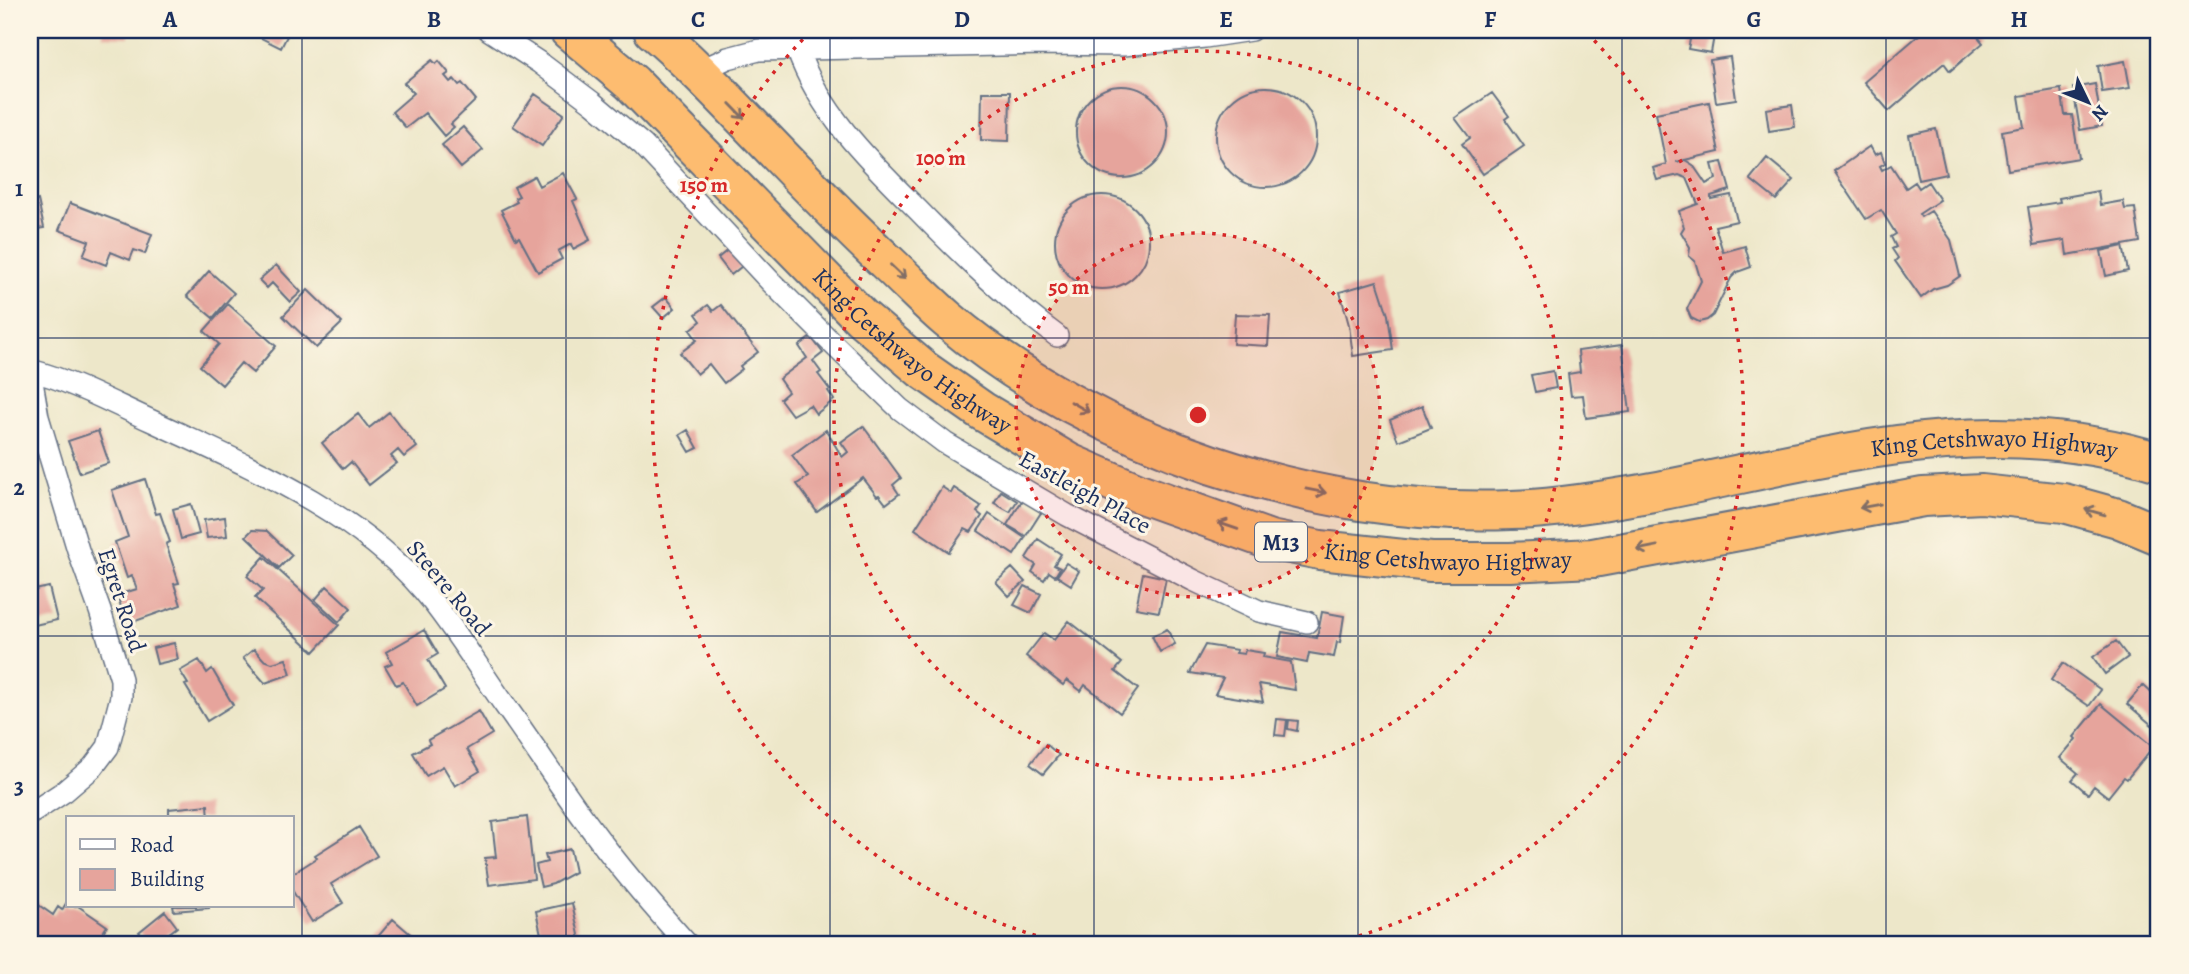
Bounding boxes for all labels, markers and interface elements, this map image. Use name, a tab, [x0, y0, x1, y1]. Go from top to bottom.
text: A	[162, 4, 178, 35]
text: B	[427, 4, 441, 35]
text: C	[691, 4, 705, 35]
text: D	[954, 4, 970, 35]
text: E	[1219, 4, 1233, 35]
text: F	[1484, 4, 1497, 35]
text: G	[1746, 4, 1762, 35]
text: H	[2010, 4, 2028, 35]
north arrow	[2052, 66, 2122, 136]
text: N	[2085, 99, 2114, 127]
one-way arrow	[729, 103, 746, 120]
text: 100 m	[916, 144, 966, 172]
text: 150 m	[680, 171, 729, 199]
text: 1	[15, 173, 23, 204]
street label: King Cetshwayo Highway	[806, 261, 1018, 441]
one-way arrow	[889, 264, 906, 281]
text: 50 m	[1049, 273, 1090, 301]
one-way arrow	[1069, 400, 1089, 414]
centre of rings	[1186, 403, 1210, 427]
street label: King Cetshwayo Highway	[1868, 422, 2121, 466]
street label: Eastleigh Place	[1013, 443, 1157, 541]
text: 2	[13, 472, 25, 503]
one-way arrow	[1304, 485, 1327, 499]
one-way arrow	[1859, 500, 1882, 513]
one-way arrow	[2084, 504, 2106, 517]
one-way arrow	[1218, 519, 1240, 531]
road number: M13	[1255, 522, 1307, 562]
street label: Steere Road	[399, 533, 499, 643]
street label: King Cetshwayo Highway	[1322, 535, 1573, 578]
one-way arrow	[1636, 541, 1659, 555]
street label: Egret Road	[90, 544, 154, 656]
text: 3	[14, 771, 24, 802]
legend	[66, 816, 294, 908]
text: Road	[130, 831, 174, 859]
text: Building	[130, 865, 205, 893]

